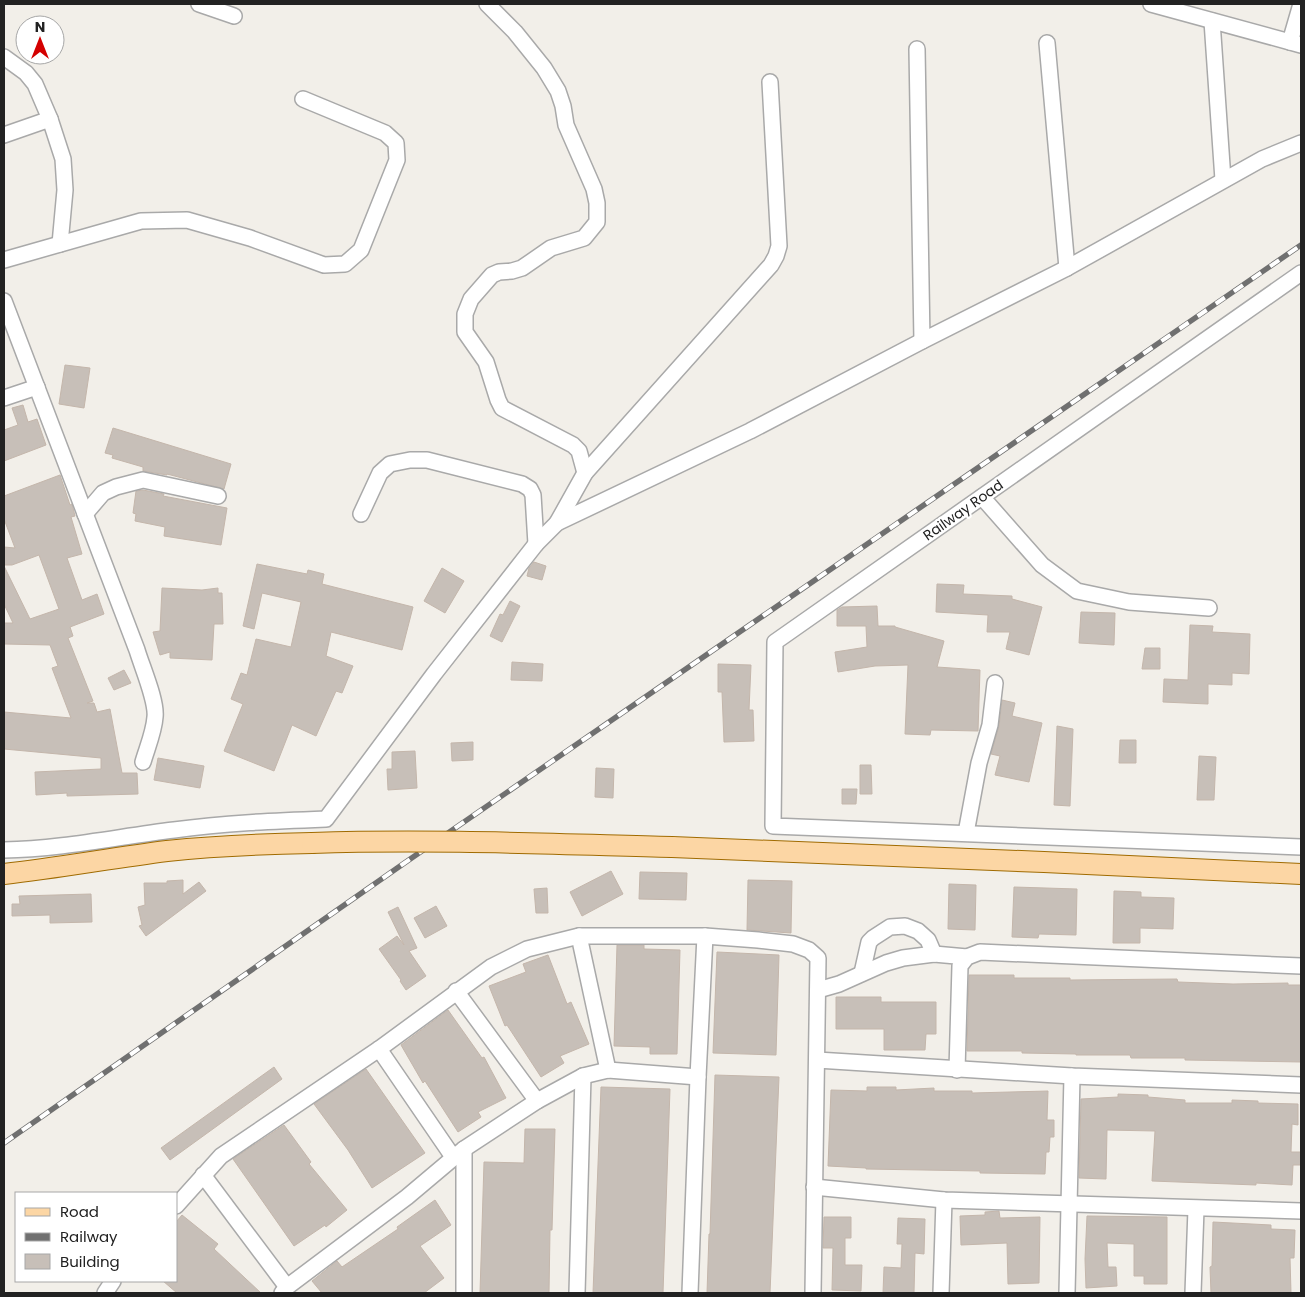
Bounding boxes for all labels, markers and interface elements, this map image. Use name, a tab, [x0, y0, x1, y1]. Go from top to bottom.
north arrow	[15, 15, 65, 65]
text: N	[35, 17, 45, 37]
street label: Railway Road	[919, 475, 1007, 545]
legend	[15, 1192, 178, 1282]
text: Road	[60, 1201, 99, 1222]
text: Railway	[60, 1226, 118, 1247]
text: Building	[60, 1251, 120, 1272]

